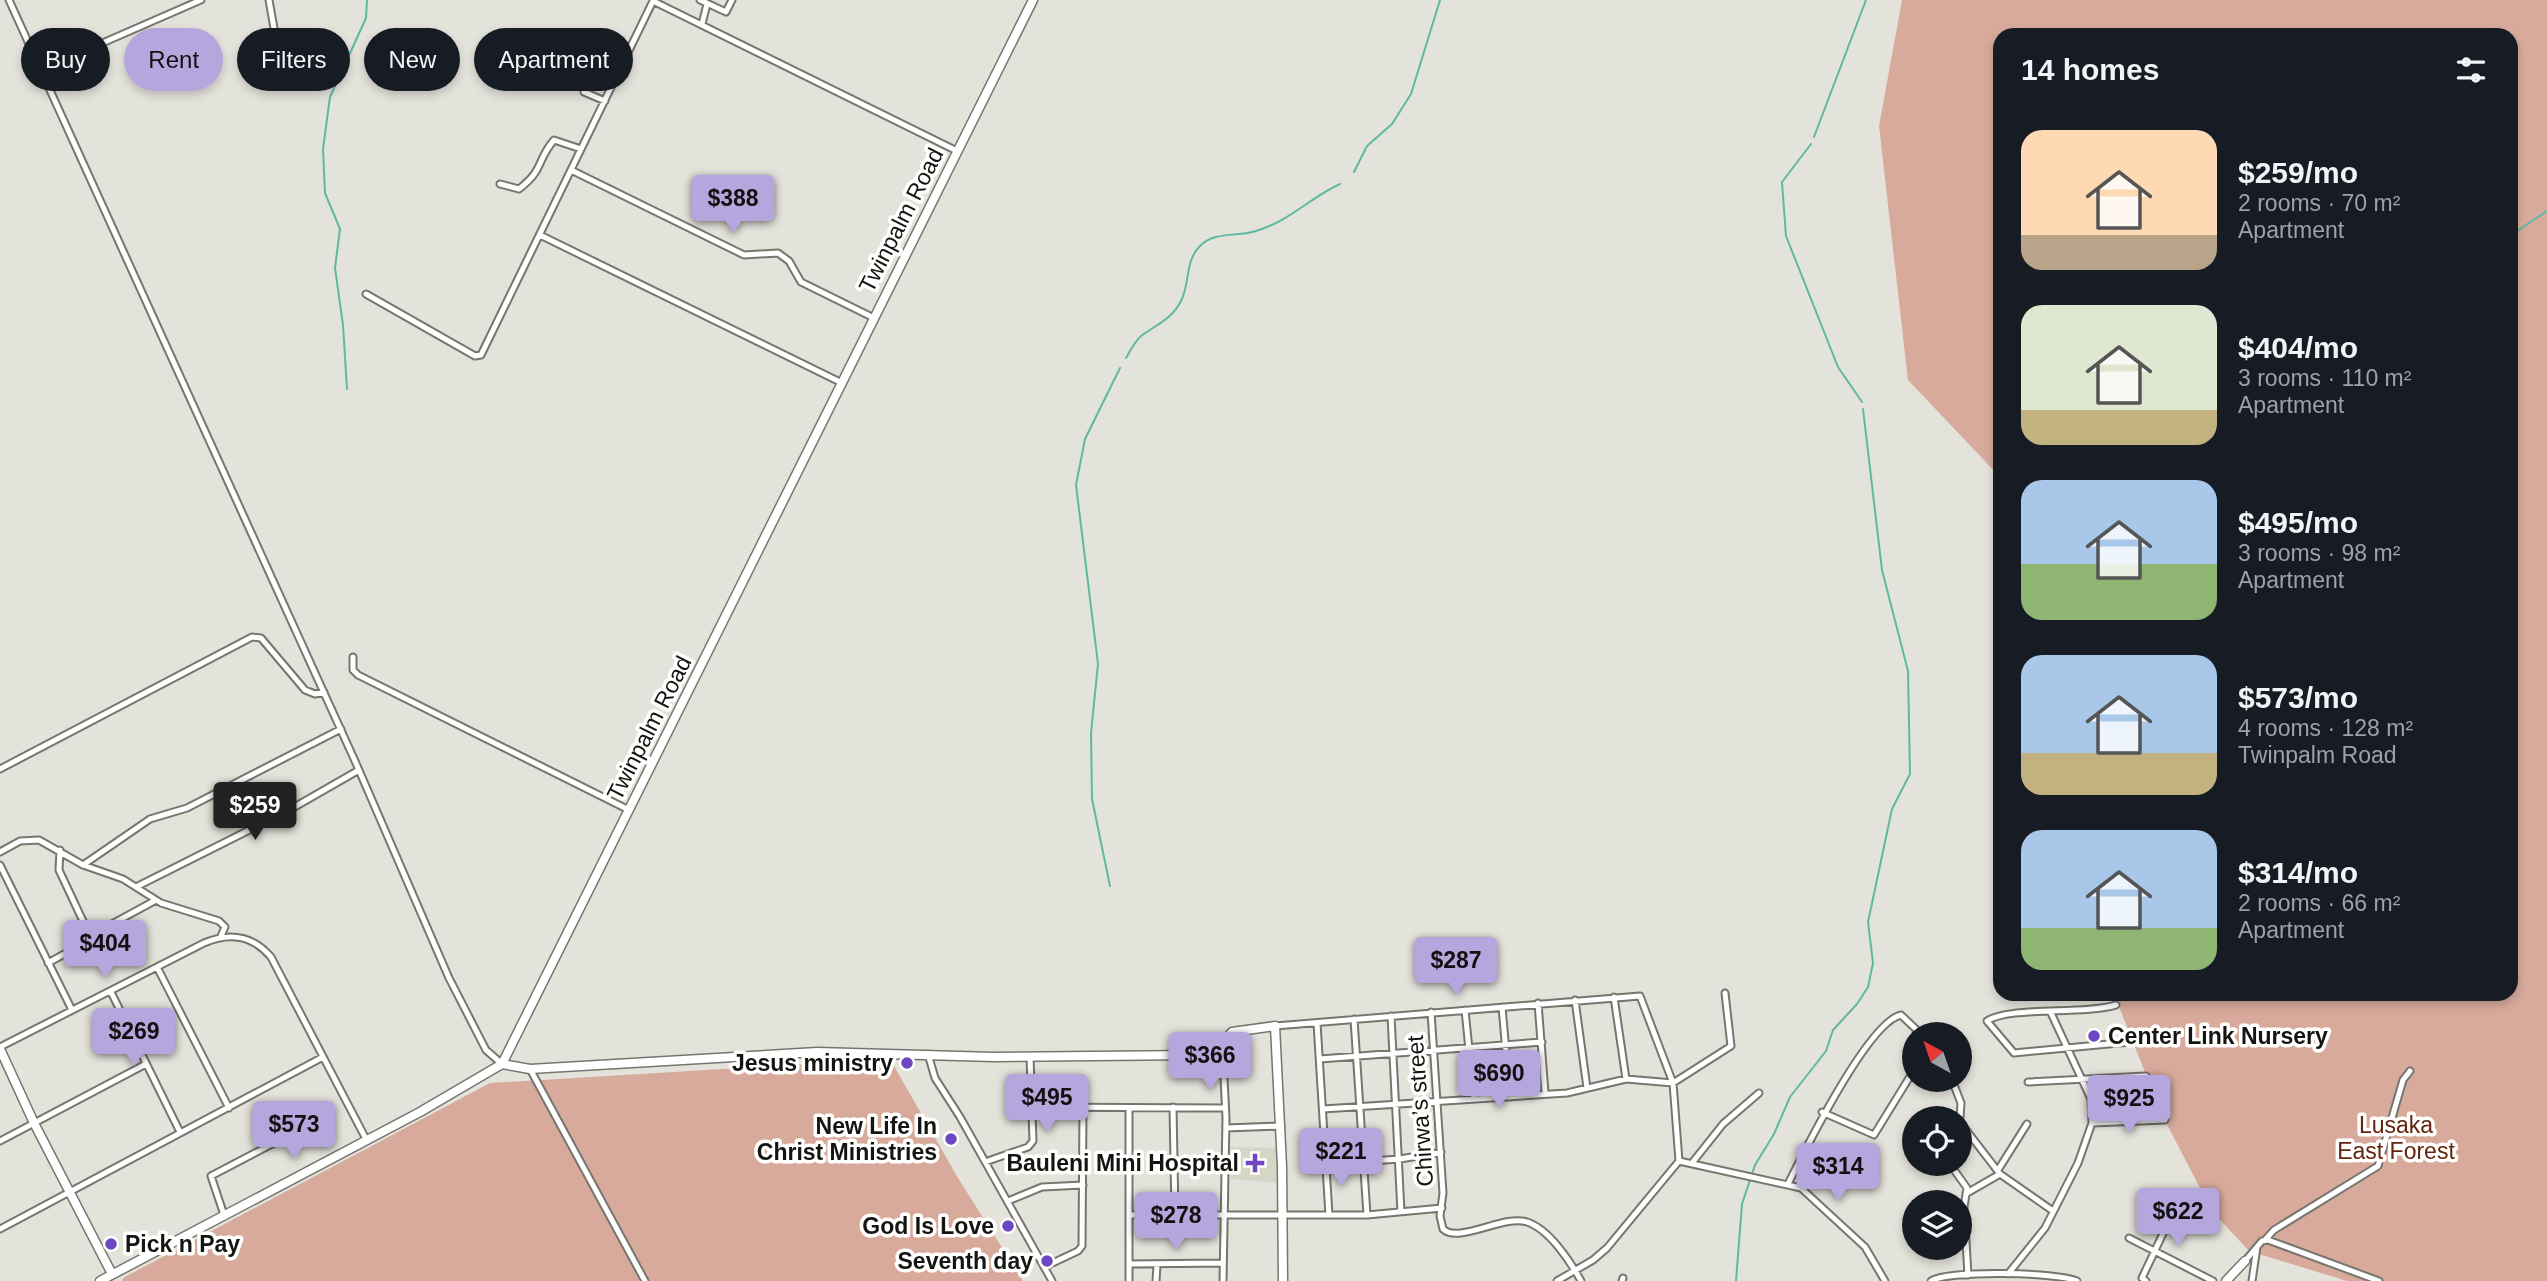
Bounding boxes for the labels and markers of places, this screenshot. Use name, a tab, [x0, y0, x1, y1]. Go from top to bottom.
pin: $388	[692, 176, 774, 235]
pin: $259	[214, 782, 296, 842]
pin: $404	[64, 920, 146, 980]
pin: $287	[1415, 937, 1497, 997]
pin: $269	[93, 1009, 175, 1068]
place label: Center Link Nursery	[2108, 1023, 2328, 1049]
marker: Center Link Nursery	[2086, 1028, 2102, 1044]
pin: $366	[1169, 1032, 1251, 1092]
place label: Jesus ministry	[732, 1050, 893, 1076]
pin: $690	[1458, 1050, 1540, 1110]
marker: Jesus ministry	[899, 1055, 915, 1071]
pin: $495	[1006, 1074, 1088, 1134]
pin: $925	[2088, 1076, 2170, 1135]
pin: $573	[253, 1102, 335, 1161]
place label: New Life In Christ Ministries	[757, 1113, 937, 1165]
pin: $221	[1300, 1128, 1382, 1188]
marker: New Life In Christ Ministries	[943, 1131, 959, 1147]
pin: $314	[1797, 1144, 1879, 1203]
place label: Bauleni Mini Hospital	[1006, 1150, 1239, 1176]
marker: Bauleni Mini Hospital	[1245, 1153, 1265, 1173]
pin: $622	[2137, 1188, 2219, 1248]
pin: $278	[1135, 1192, 1217, 1252]
place label: God Is Love	[862, 1213, 994, 1239]
marker: God Is Love	[1000, 1218, 1016, 1234]
place label: Pick n Pay	[125, 1231, 240, 1257]
marker: Pick n Pay	[103, 1236, 119, 1252]
place label: Seventh day	[898, 1248, 1033, 1274]
marker: Seventh day	[1039, 1253, 1055, 1269]

